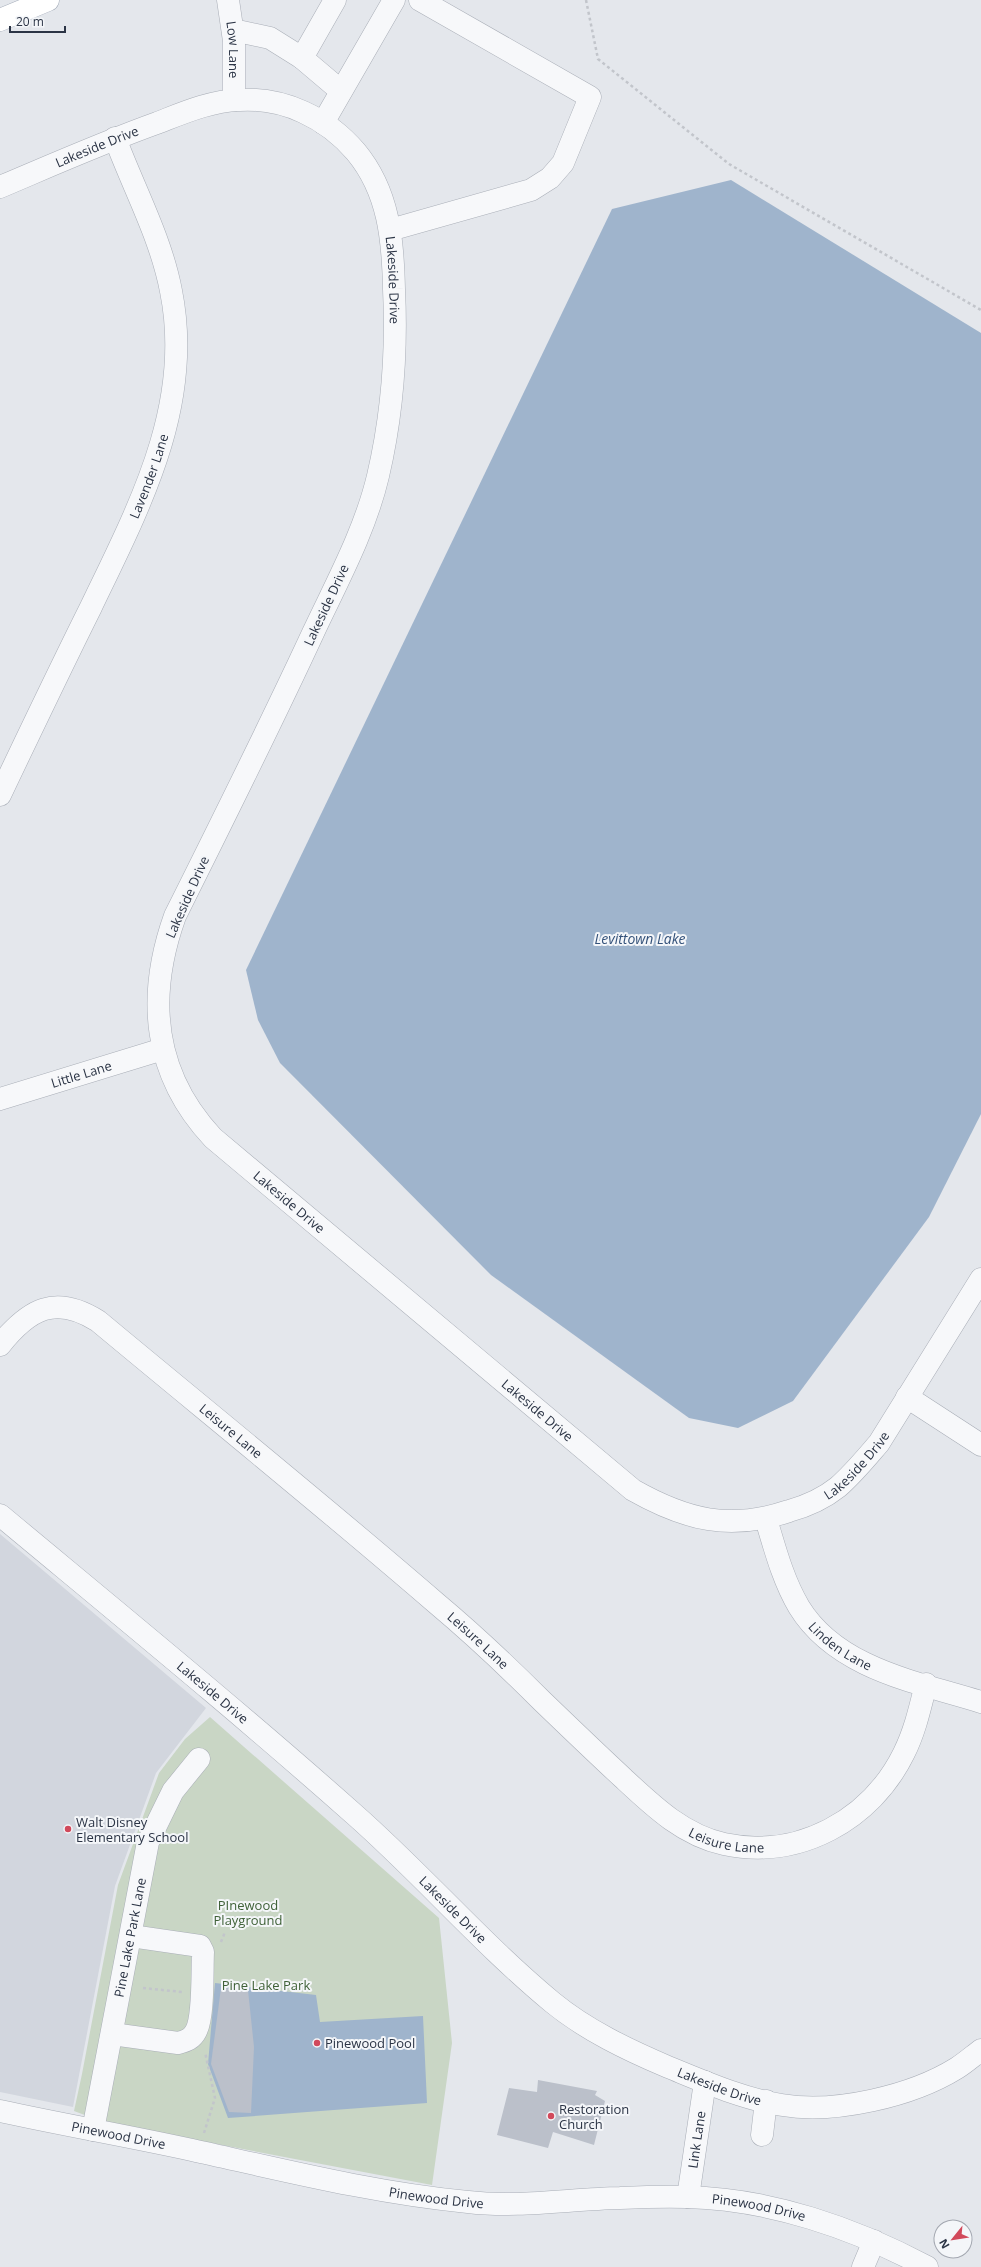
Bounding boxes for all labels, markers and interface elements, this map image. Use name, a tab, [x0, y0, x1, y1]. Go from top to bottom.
scale bar	[10, 8, 65, 34]
text: 20 m	[16, 13, 44, 30]
street label: Low Lane	[222, 20, 244, 78]
street label: Lakeside Drive	[53, 122, 141, 171]
street label: Lakeside Drive	[382, 235, 404, 324]
street label: Lavender Lane	[125, 432, 172, 521]
street label: Lakeside Drive	[299, 561, 353, 649]
street label: Lakeside Drive	[161, 853, 213, 941]
water label: Levittown Lake	[595, 929, 685, 948]
street label: Little Lane	[49, 1056, 114, 1092]
street label: Lakeside Drive	[250, 1167, 329, 1237]
street label: Lakeside Drive	[498, 1375, 577, 1445]
street label: Leisure Lane	[196, 1399, 266, 1462]
street label: Lakeside Drive	[820, 1428, 893, 1504]
street label: Leisure Lane	[444, 1608, 513, 1673]
street label: Linden Lane	[805, 1618, 875, 1674]
street label: Lakeside Drive	[173, 1657, 252, 1728]
place label: Walt Disney Elementary School	[76, 1813, 188, 1846]
street label: Leisure Lane	[686, 1823, 764, 1857]
marker: Walt Disney Elementary School	[63, 1824, 73, 1834]
street label: Lakeside Drive	[415, 1872, 491, 1947]
street label: Pine Lake Park Lane	[110, 1876, 150, 1999]
park label: PInewood Playground	[214, 1896, 282, 1929]
park label: Pine Lake Park	[222, 1976, 310, 1994]
place label: Pinewood Pool	[325, 2034, 415, 2052]
marker: Pinewood Pool	[312, 2038, 322, 2048]
street label: Lakeside Drive	[675, 2063, 763, 2110]
place label: Restoration Church	[559, 2100, 629, 2133]
street label: Link Lane	[683, 2110, 710, 2169]
marker: Restoration Church	[546, 2111, 556, 2121]
street label: Pinewood Drive	[70, 2117, 167, 2153]
street label: Pinewood Drive	[388, 2183, 484, 2212]
street label: Pinewood Drive	[711, 2189, 808, 2225]
north arrow	[933, 2219, 973, 2259]
text: N	[935, 2237, 953, 2252]

